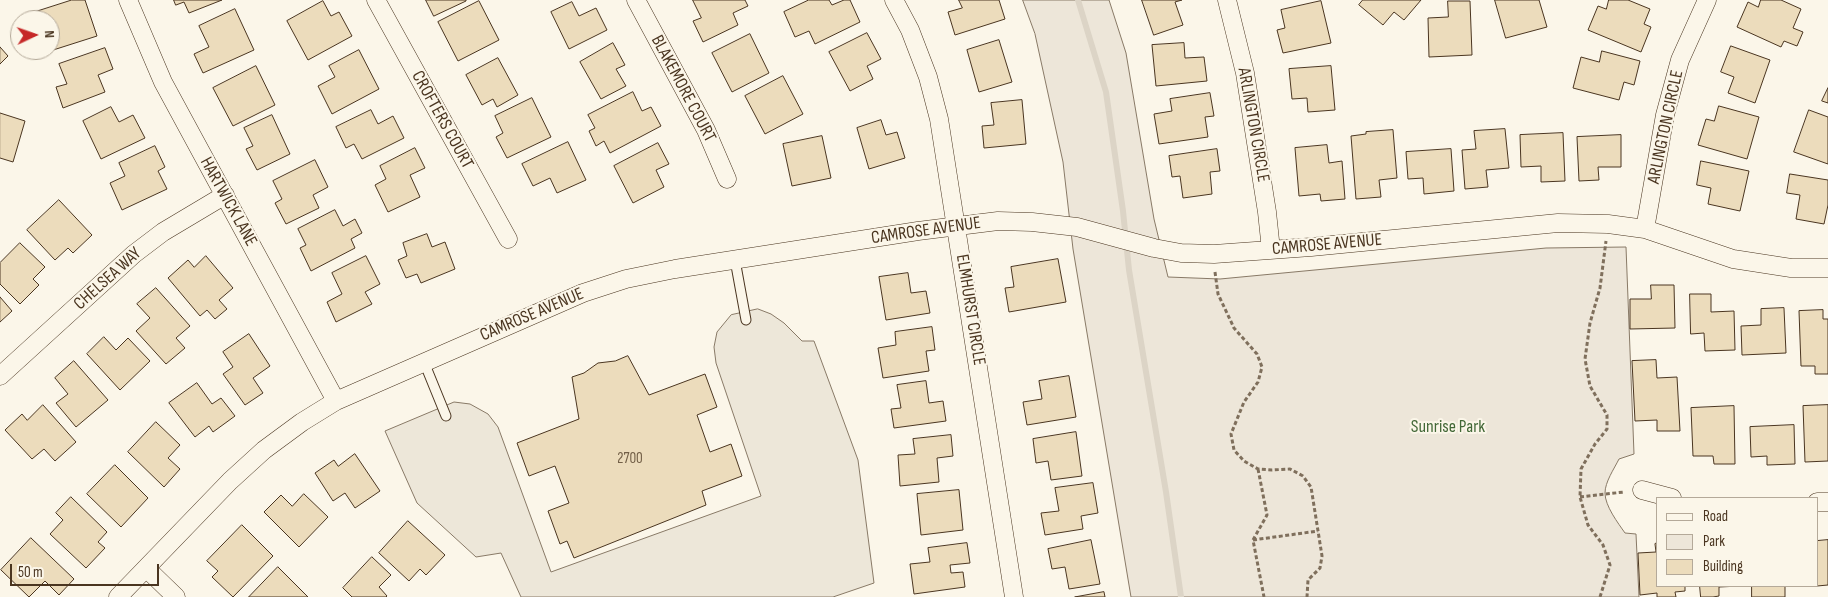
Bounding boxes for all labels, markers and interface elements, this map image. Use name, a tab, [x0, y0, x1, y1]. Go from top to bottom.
north arrow	[10, 10, 60, 60]
text: N	[41, 30, 58, 38]
street label: BLAKEMORE COURT	[646, 32, 720, 146]
street label: ARLINGTON CIRCLE	[1232, 66, 1274, 184]
street label: CROFTERS COURT	[406, 67, 478, 173]
street label: ARLINGTON CIRCLE	[1643, 68, 1689, 186]
street label: HARTWICK LANE	[195, 154, 261, 250]
street label: CAMROSE AVENUE	[870, 213, 982, 249]
street label: CAMROSE AVENUE	[1271, 229, 1383, 261]
street label: CHELSEA WAY	[70, 243, 146, 315]
street label: ELMHURST CIRCLE	[951, 253, 989, 367]
street label: CAMROSE AVENUE	[477, 284, 587, 346]
park label: Sunrise Park	[1411, 416, 1485, 438]
house number: 2700	[617, 450, 643, 468]
legend	[1656, 497, 1818, 587]
text: Road	[1703, 507, 1728, 526]
text: Park	[1703, 532, 1725, 551]
scale bar	[12, 554, 161, 586]
text: Building	[1703, 557, 1743, 576]
text: 50 m	[18, 563, 43, 582]

